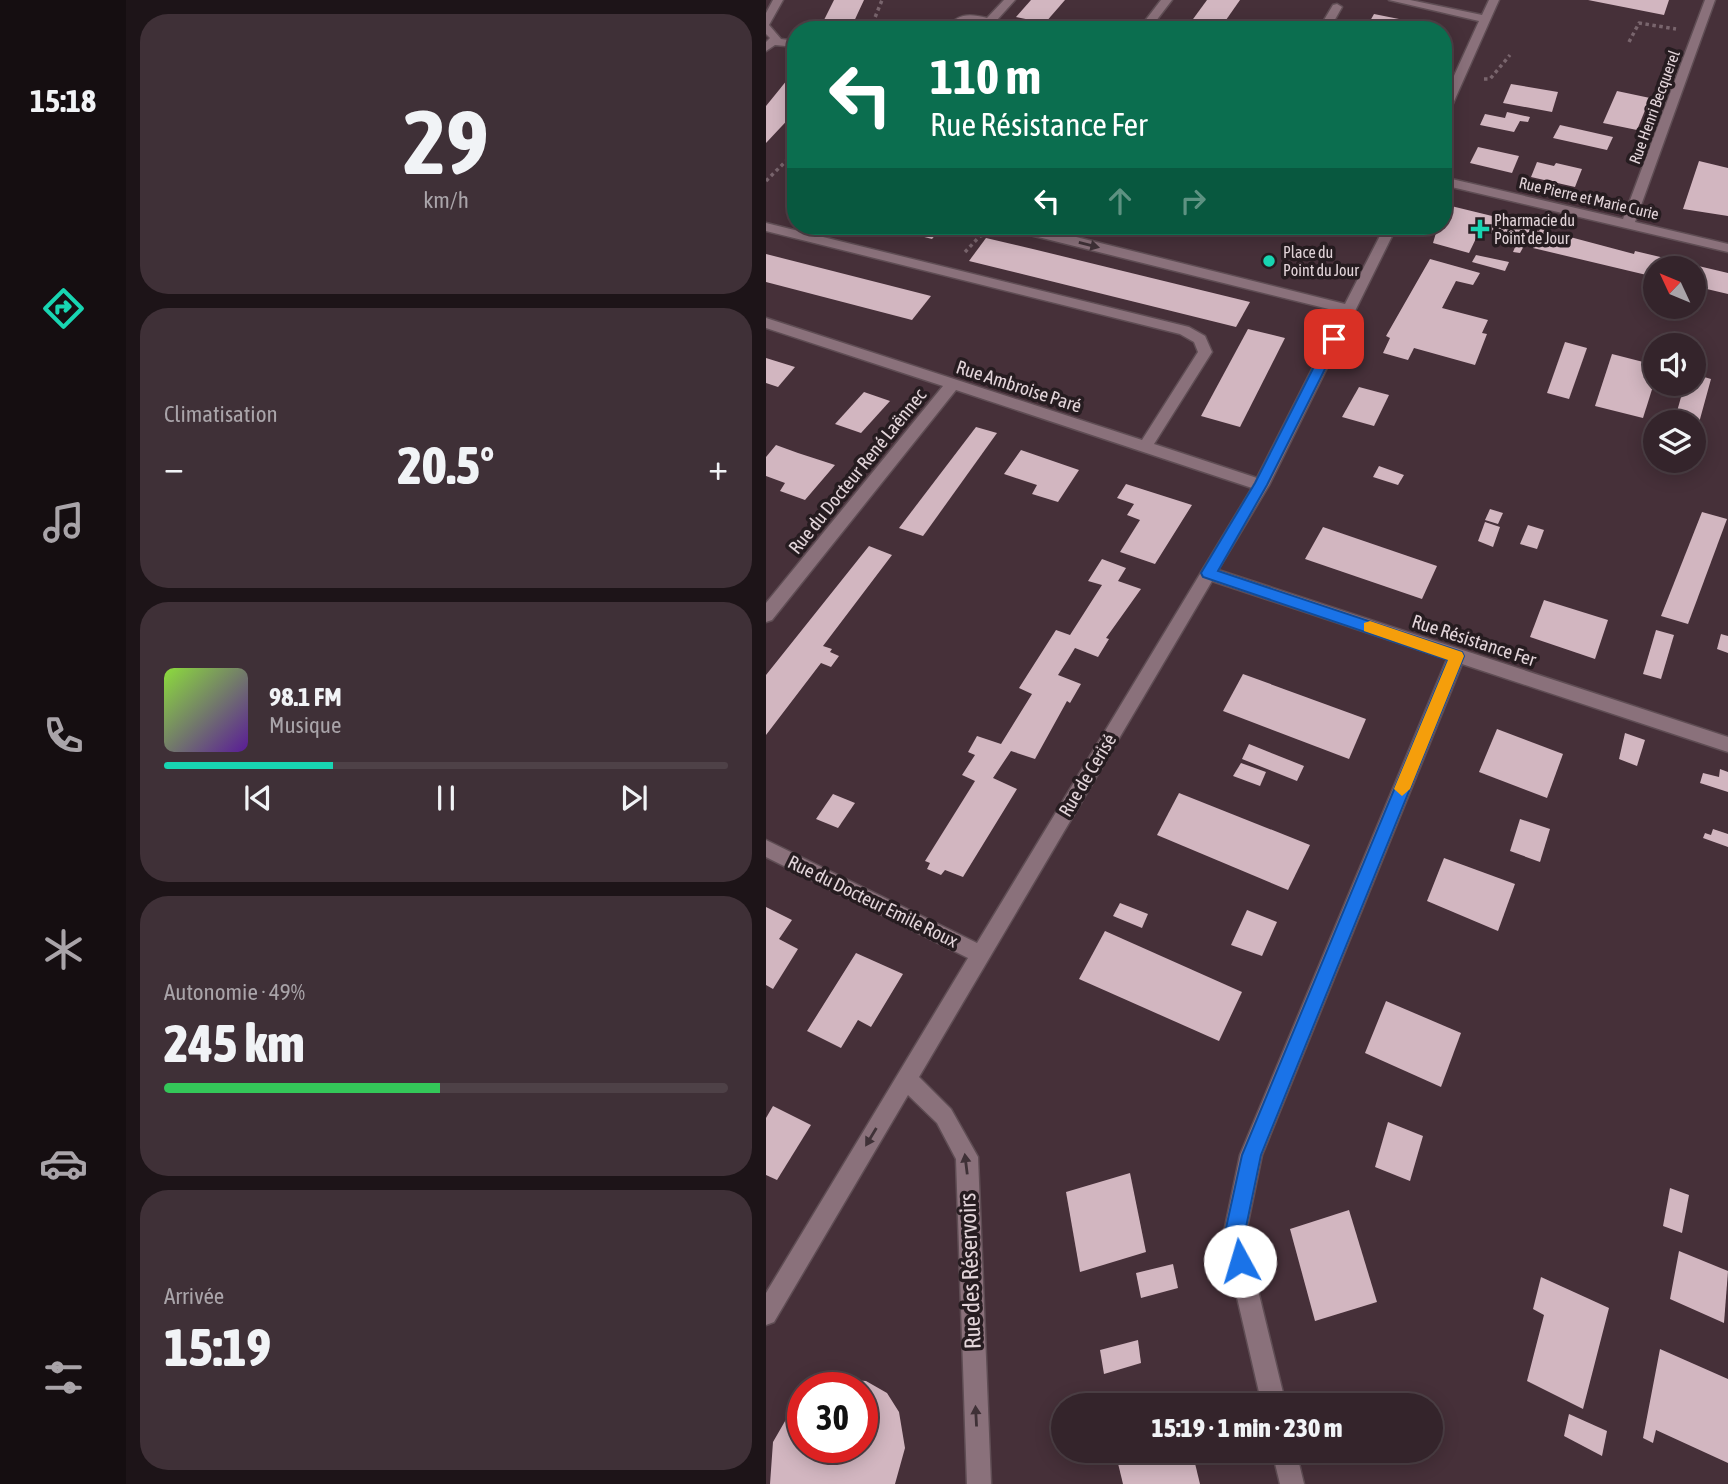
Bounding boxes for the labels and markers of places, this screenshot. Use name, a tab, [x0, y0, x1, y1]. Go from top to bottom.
place label: Pharmacie du Point de Jour	[1494, 211, 1575, 247]
marker: Pharmacie du Point de Jour	[1472, 221, 1488, 237]
place label: Place du Point du Jour	[1283, 243, 1359, 279]
marker: Place du Point du Jour	[1261, 253, 1277, 269]
pin	[1304, 309, 1364, 369]

